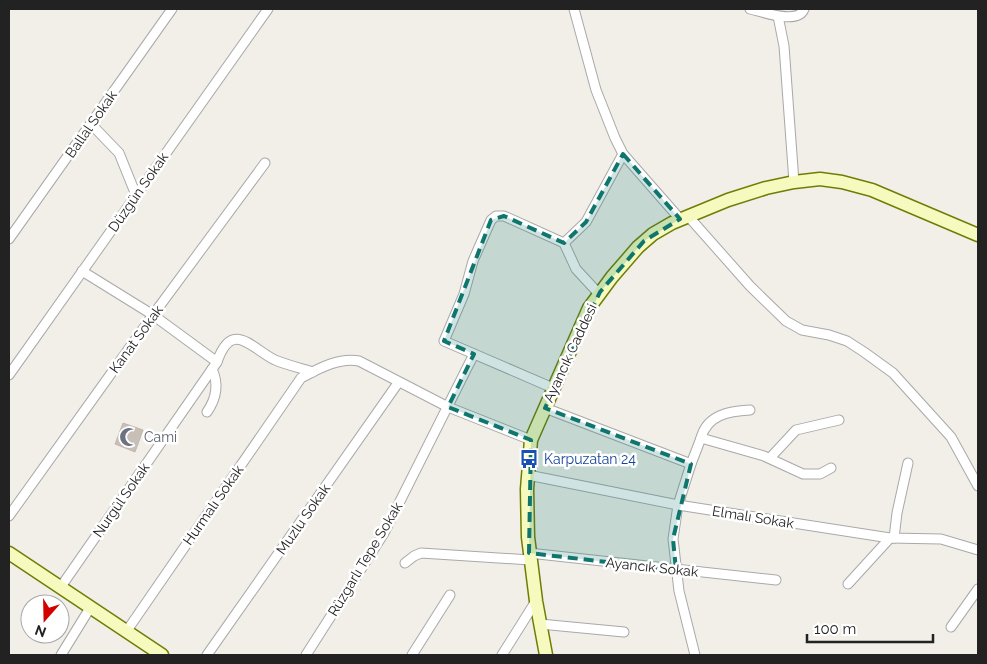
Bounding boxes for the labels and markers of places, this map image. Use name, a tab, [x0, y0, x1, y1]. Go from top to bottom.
mosque icon: Cami	[118, 426, 140, 448]
place label: Cami	[144, 429, 177, 445]
bus stop icon: Karpuzatan 24	[518, 448, 540, 470]
place label: Karpuzatan 24	[544, 451, 636, 467]

